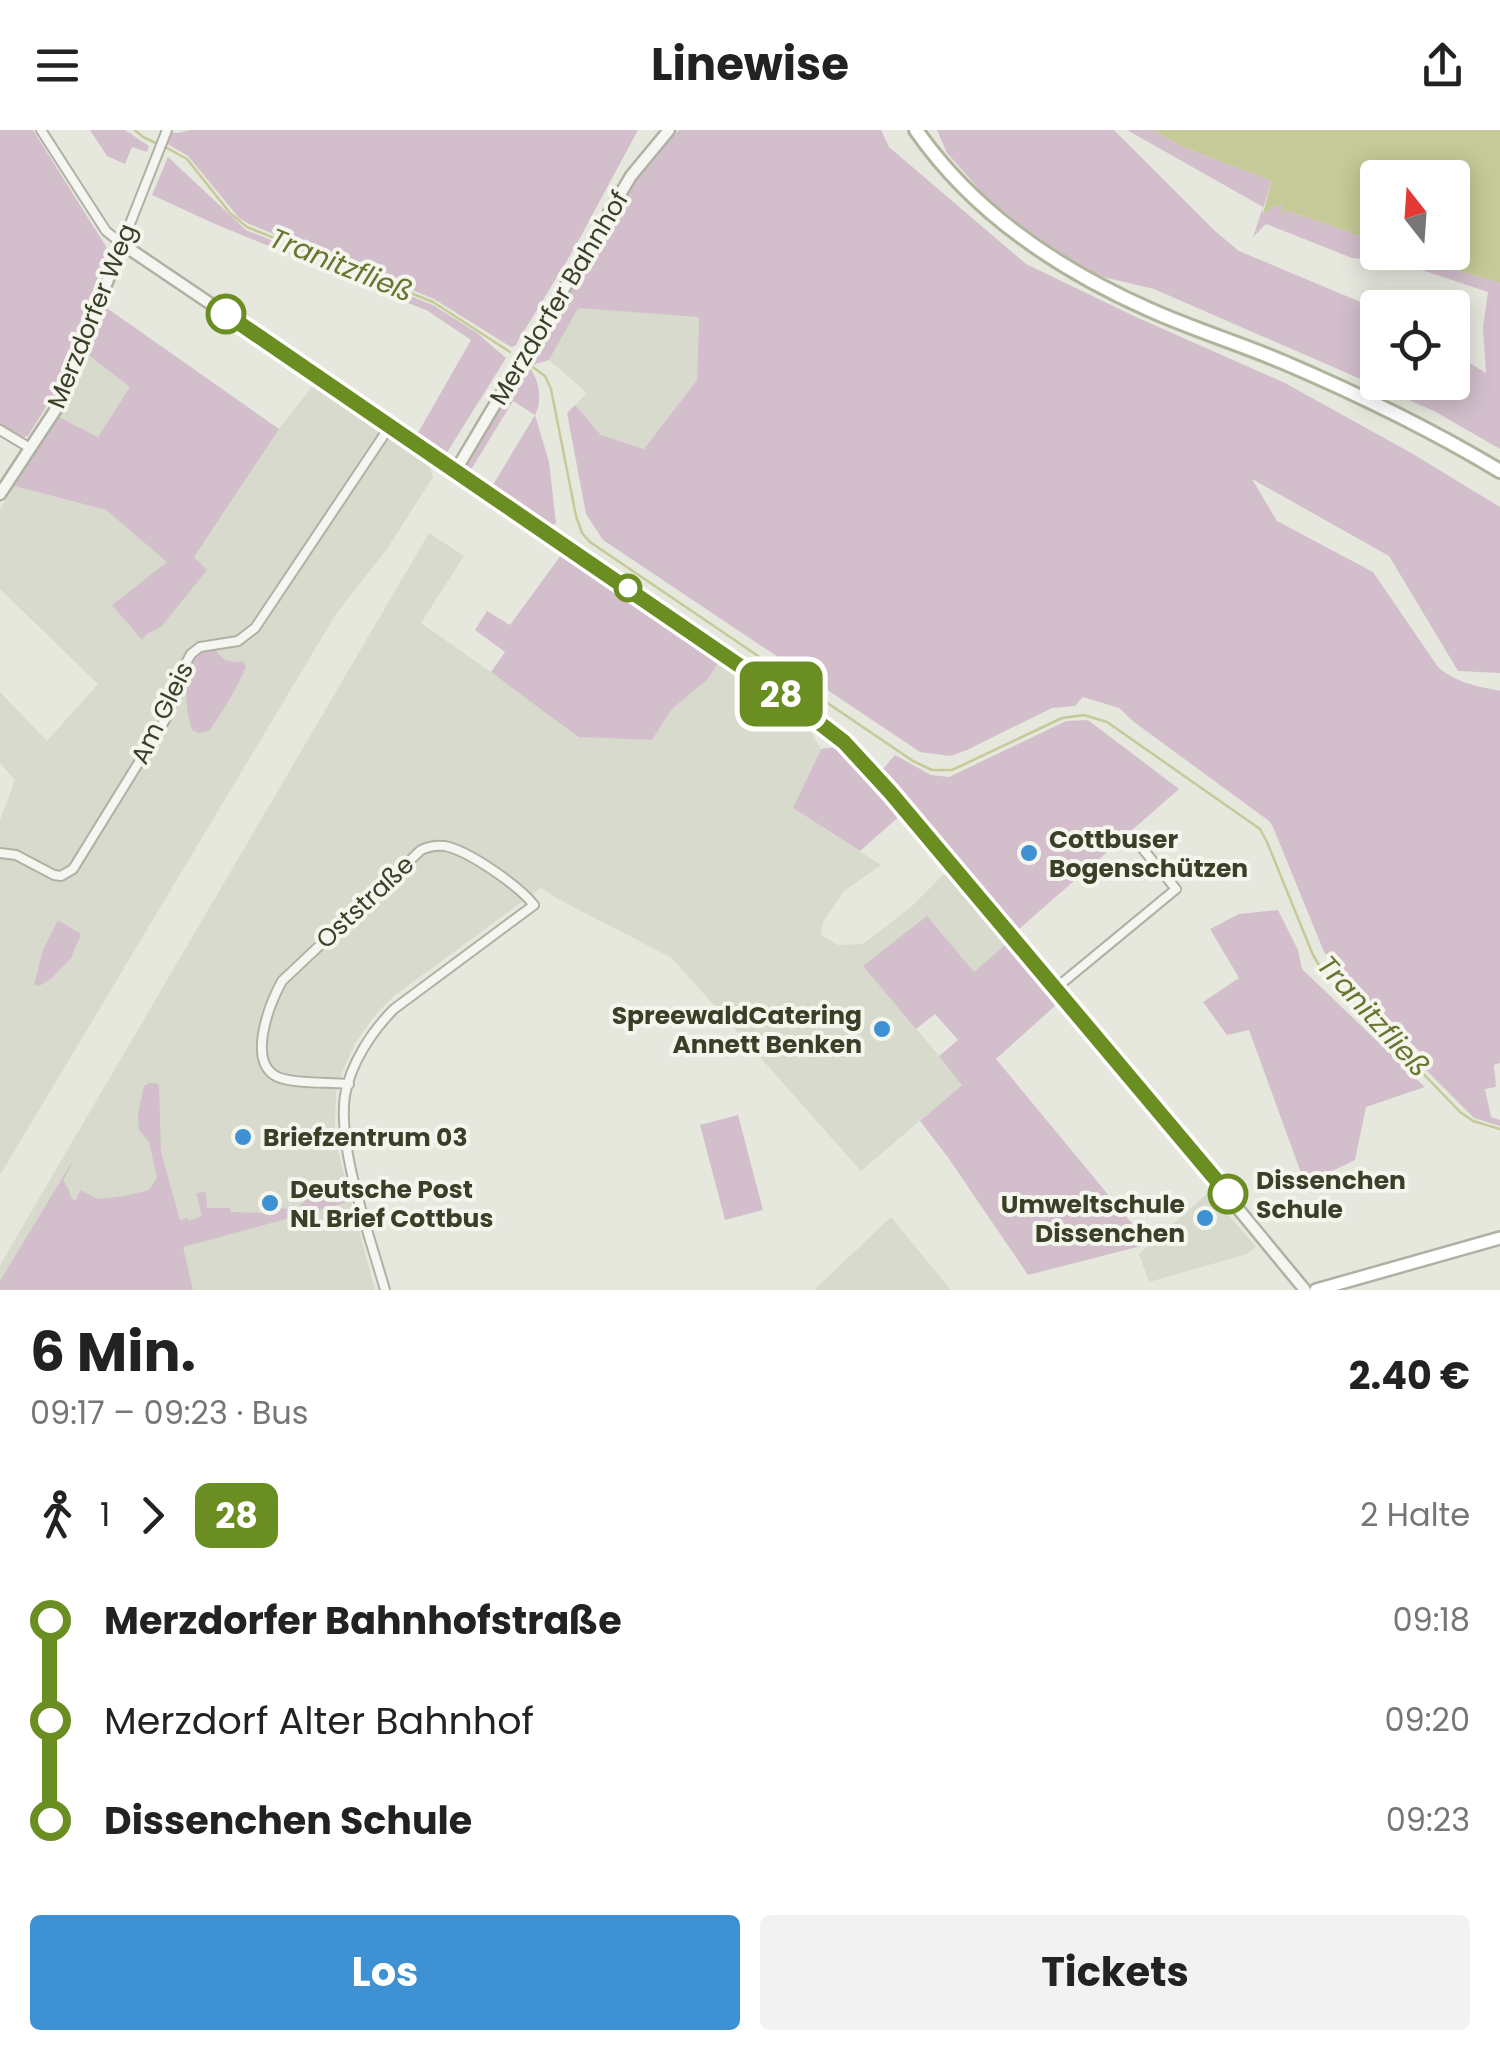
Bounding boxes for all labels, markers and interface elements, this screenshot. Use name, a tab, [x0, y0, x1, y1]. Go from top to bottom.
text: Linewise	[651, 33, 849, 96]
icon: menu	[30, 38, 85, 93]
icon: share	[1415, 38, 1470, 93]
north arrow	[1360, 160, 1470, 270]
map controls	[1360, 160, 1470, 400]
street label: Merzdorfer Bahnhof	[481, 184, 637, 412]
street label: Merzdorfer Weg	[39, 218, 145, 414]
water label: Tranitzfließ	[264, 219, 418, 311]
button: locate	[1360, 290, 1470, 400]
unlabelled marker	[207, 295, 245, 333]
unlabelled marker	[615, 575, 641, 601]
street label: Am Gleis	[122, 656, 202, 770]
line badge: 28	[736, 662, 826, 726]
text: 28	[760, 670, 802, 719]
place label: Cottbuser Bogenschützen	[1049, 822, 1248, 886]
marker: Cottbuser Bogenschützen	[1018, 842, 1040, 864]
street label: Oststraße	[308, 847, 422, 957]
water label: Tranitzfließ	[1308, 947, 1438, 1085]
place label: SpreewaldCatering Annett Benken	[612, 998, 862, 1062]
marker: SpreewaldCatering Annett Benken	[871, 1018, 893, 1040]
place label: Briefzentrum 03	[263, 1120, 468, 1155]
marker: Briefzentrum 03	[232, 1126, 254, 1148]
place label: Dissenchen Schule	[1256, 1163, 1406, 1227]
place label: Deutsche Post NL Brief Cottbus	[290, 1172, 493, 1236]
marker: Dissenchen Schule	[1209, 1175, 1247, 1213]
place label: Umweltschule Dissenchen	[1001, 1187, 1185, 1251]
marker: Deutsche Post NL Brief Cottbus	[259, 1192, 281, 1214]
marker: Umweltschule Dissenchen	[1194, 1207, 1216, 1229]
text: 6 Min.	[30, 1313, 196, 1390]
text: 2.40 €	[1349, 1349, 1470, 1402]
text: 09:17 – 09:23 · Bus	[30, 1390, 309, 1435]
icon: walk	[30, 1488, 85, 1543]
icon: forward	[125, 1488, 180, 1543]
text: 28	[215, 1491, 258, 1540]
text: 1	[100, 1492, 110, 1537]
text: 2 Halte	[1360, 1492, 1470, 1537]
text: Merzdorfer Bahnhofstraße	[104, 1594, 622, 1647]
text: 09:18	[1392, 1597, 1470, 1642]
text: Merzdorf Alter Bahnhof	[104, 1694, 534, 1747]
text: 09:20	[1384, 1697, 1470, 1742]
text: Dissenchen Schule	[104, 1794, 472, 1847]
text: 09:23	[1386, 1797, 1470, 1842]
button: Los	[30, 1915, 740, 2030]
button: Tickets	[760, 1915, 1470, 2030]

